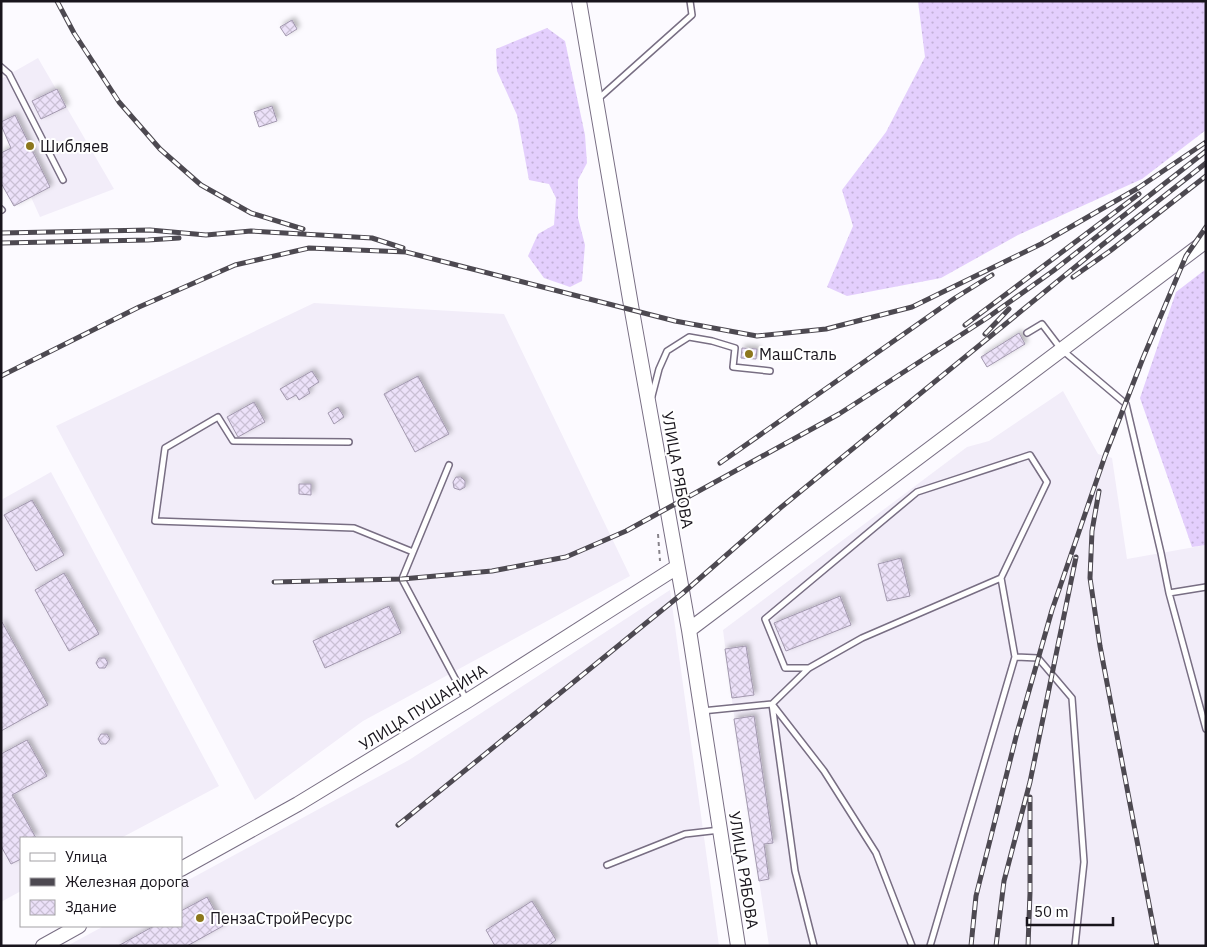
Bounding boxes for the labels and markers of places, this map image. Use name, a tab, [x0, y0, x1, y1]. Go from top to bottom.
place label: Шибляев	[40, 136, 109, 156]
marker: Шибляев	[24, 140, 36, 152]
place label: МашСталь	[759, 344, 837, 364]
marker: МашСталь	[743, 348, 755, 360]
place label: ПензаСтройРесурс	[210, 908, 352, 928]
marker: ПензаСтройРесурс	[194, 912, 206, 924]

